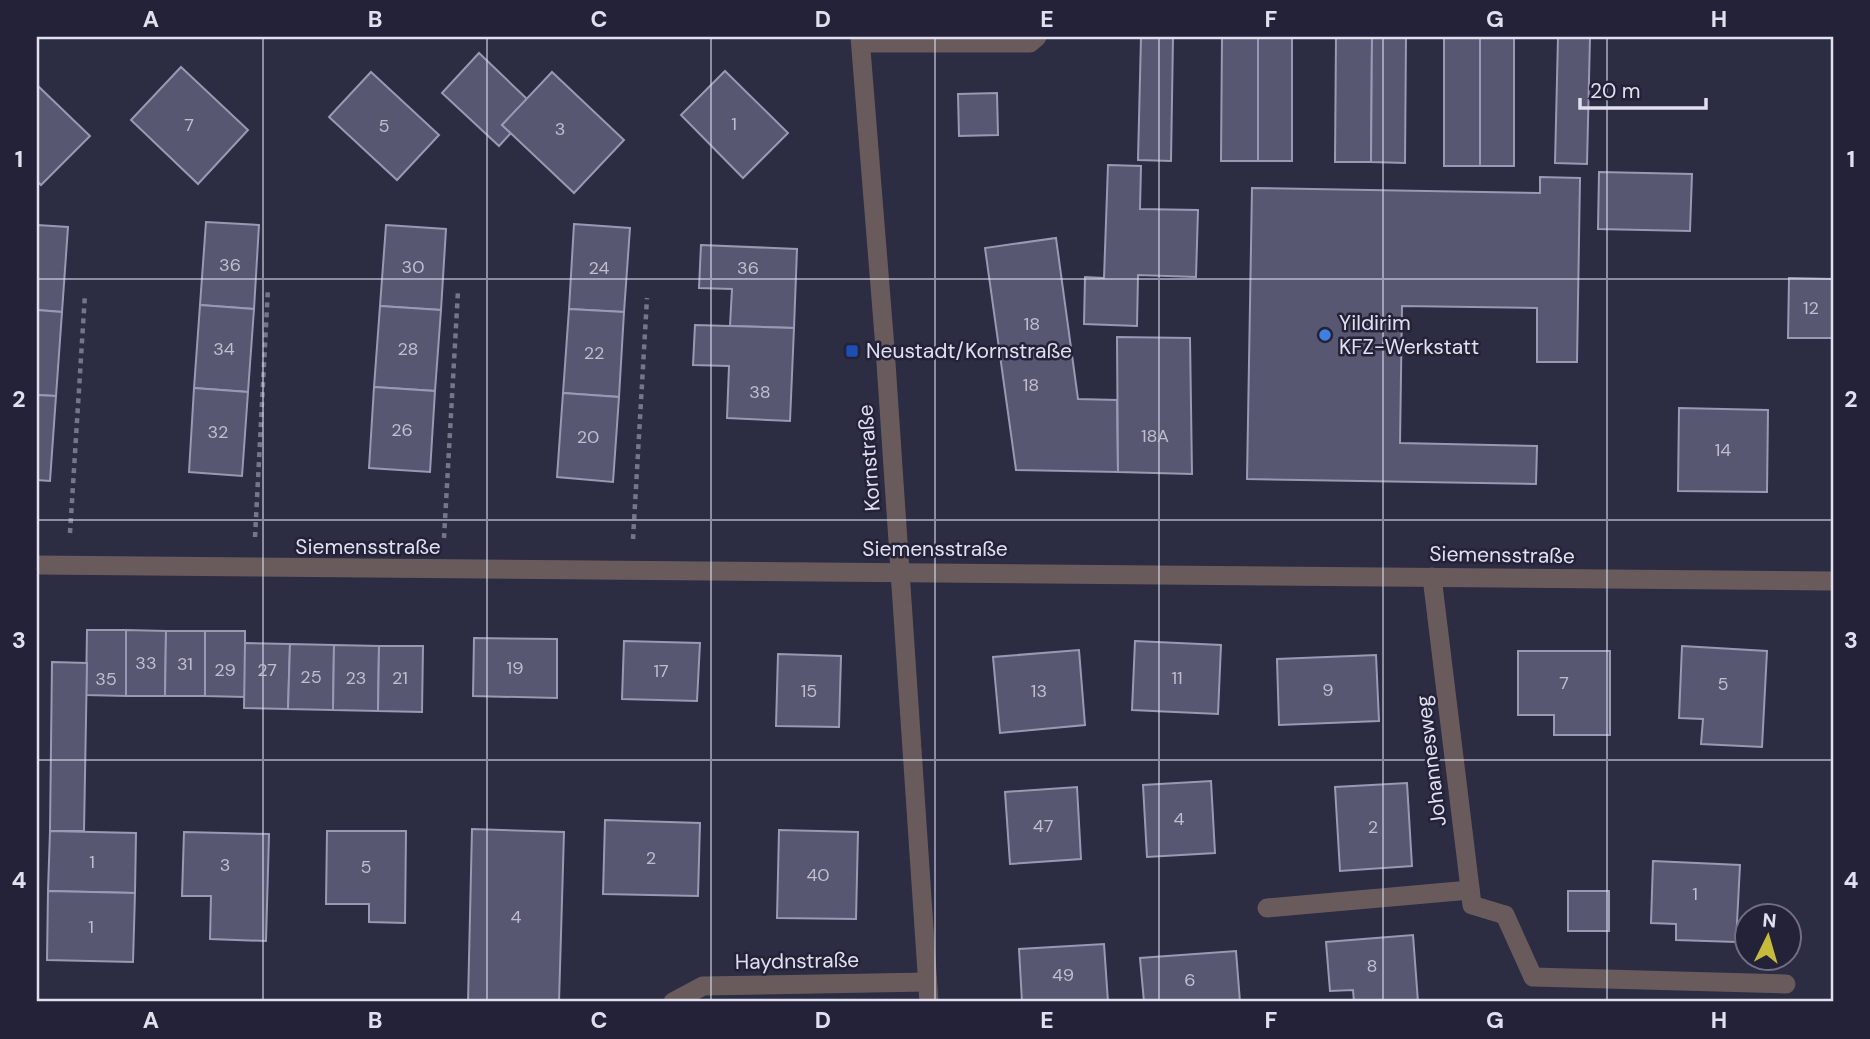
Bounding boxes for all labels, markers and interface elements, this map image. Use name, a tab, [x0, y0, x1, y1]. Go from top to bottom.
text: A	[143, 4, 159, 34]
text: B	[368, 4, 382, 34]
text: C	[591, 4, 607, 34]
text: D	[815, 4, 831, 34]
text: E	[1040, 4, 1054, 34]
text: F	[1265, 4, 1278, 34]
text: G	[1486, 4, 1504, 34]
text: H	[1711, 4, 1727, 34]
scale bar	[1580, 66, 1706, 110]
text: 20 m	[1590, 77, 1641, 105]
house number: 1	[731, 112, 737, 136]
house number: 7	[184, 113, 194, 137]
house number: 5	[379, 114, 389, 138]
house number: 3	[555, 117, 565, 141]
text: 1	[15, 144, 23, 174]
text: 1	[1847, 144, 1855, 174]
house number: 36	[219, 253, 241, 277]
house number: 30	[402, 255, 424, 279]
house number: 24	[589, 256, 610, 280]
house number: 36	[737, 256, 759, 280]
house number: 12	[1803, 296, 1819, 320]
place label: Yildirim KFZ-Werkstatt	[1339, 309, 1479, 361]
house number: 18	[1024, 312, 1040, 336]
marker: Yildirim KFZ-Werkstatt	[1317, 327, 1333, 343]
house number: 34	[213, 337, 235, 361]
house number: 28	[397, 337, 419, 361]
place label: Neustadt/Kornstraße	[866, 337, 1072, 365]
house number: 22	[584, 341, 604, 365]
marker: Neustadt/Kornstraße	[844, 343, 860, 359]
house number: 18	[1023, 373, 1039, 397]
house number: 38	[749, 380, 771, 404]
text: 2	[12, 384, 26, 414]
text: 2	[1844, 384, 1858, 414]
street label: Kornstraße	[851, 404, 887, 512]
house number: 26	[391, 418, 413, 442]
house number: 32	[207, 420, 229, 444]
house number: 18A	[1141, 424, 1169, 448]
house number: 20	[577, 425, 599, 449]
house number: 14	[1715, 438, 1731, 462]
street label: Siemensstraße	[295, 533, 441, 561]
street label: Siemensstraße	[862, 535, 1008, 563]
street label: Siemensstraße	[1429, 540, 1575, 570]
text: 3	[12, 625, 26, 655]
text: 3	[1844, 625, 1858, 655]
house number: 33	[135, 651, 157, 675]
house number: 31	[177, 652, 193, 676]
house number: 19	[507, 656, 523, 680]
house number: 29	[214, 658, 236, 682]
house number: 27	[257, 658, 277, 682]
house number: 17	[653, 659, 669, 683]
house number: 25	[300, 665, 322, 689]
house number: 23	[345, 666, 367, 690]
house number: 21	[392, 666, 408, 690]
house number: 11	[1171, 666, 1183, 690]
house number: 35	[95, 667, 117, 691]
house number: 7	[1559, 671, 1569, 695]
house number: 5	[1718, 672, 1728, 696]
house number: 9	[1322, 678, 1334, 702]
house number: 15	[801, 679, 817, 703]
house number: 13	[1031, 679, 1047, 703]
street label: Johannesweg	[1409, 694, 1453, 828]
house number: 4	[1174, 807, 1185, 831]
house number: 47	[1033, 814, 1053, 838]
house number: 2	[1368, 815, 1378, 839]
house number: 2	[646, 846, 656, 870]
house number: 1	[89, 850, 95, 874]
house number: 3	[220, 853, 230, 877]
house number: 5	[361, 855, 371, 879]
house number: 40	[806, 863, 830, 887]
text: 4	[12, 865, 27, 895]
text: 4	[1844, 865, 1859, 895]
house number: 1	[1692, 882, 1698, 906]
north arrow	[1734, 902, 1804, 972]
house number: 4	[511, 905, 522, 929]
text: N	[1761, 908, 1777, 934]
house number: 1	[88, 915, 94, 939]
street label: Haydnstraße	[735, 946, 859, 976]
house number: 8	[1367, 954, 1377, 978]
house number: 49	[1052, 963, 1074, 987]
house number: 6	[1184, 968, 1196, 992]
text: A	[143, 1005, 159, 1035]
text: B	[368, 1005, 382, 1035]
text: C	[591, 1005, 607, 1035]
text: D	[815, 1005, 831, 1035]
text: E	[1040, 1005, 1054, 1035]
text: F	[1265, 1005, 1278, 1035]
text: G	[1486, 1005, 1504, 1035]
text: H	[1711, 1005, 1727, 1035]

